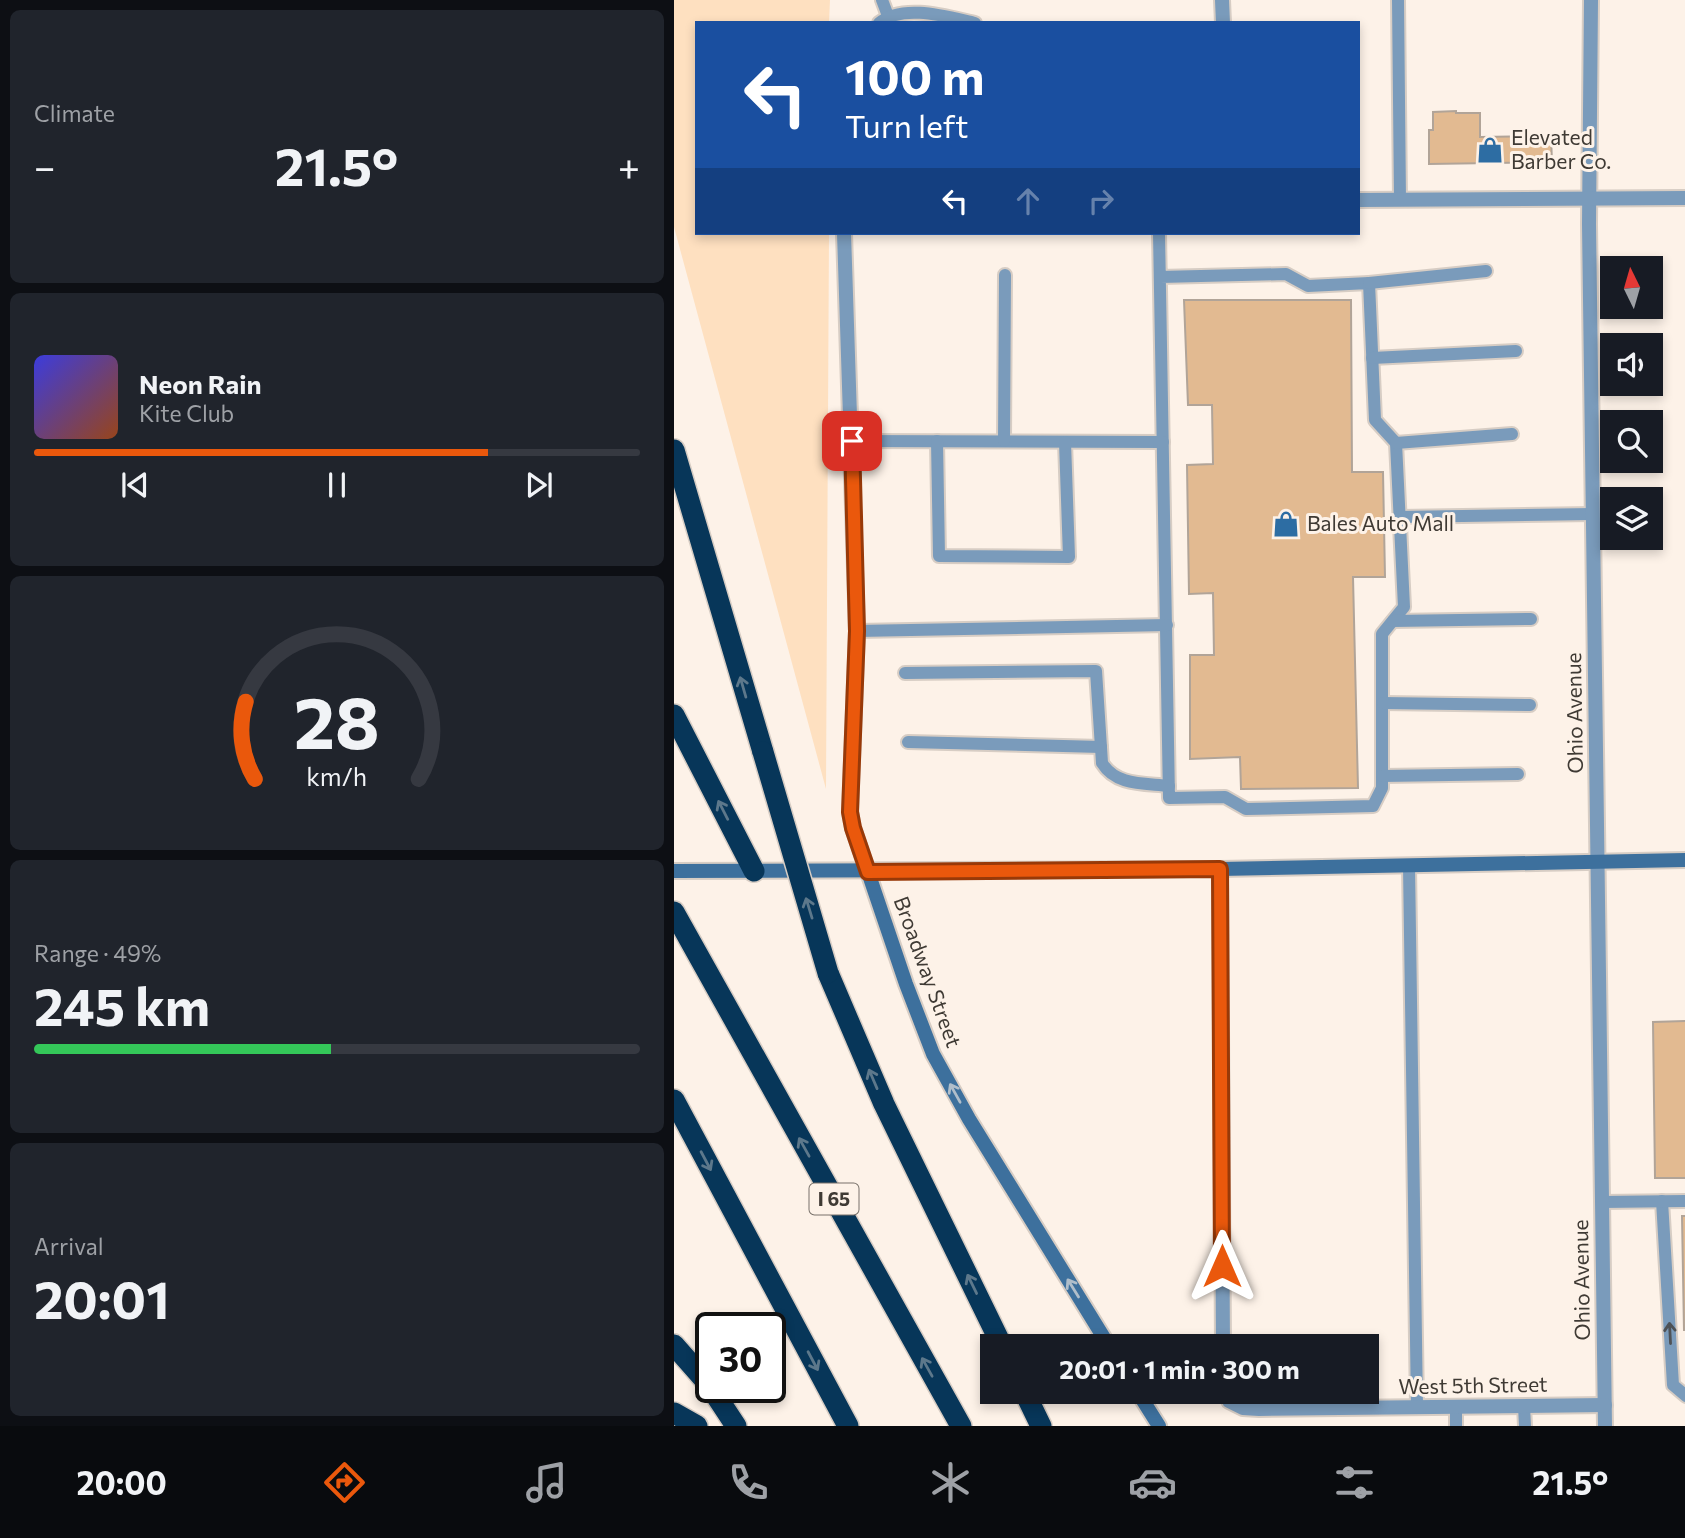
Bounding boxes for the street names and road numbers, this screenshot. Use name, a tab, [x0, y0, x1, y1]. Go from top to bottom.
street label: Ohio Avenue	[1560, 652, 1587, 774]
street label: Broadway Street	[889, 893, 967, 1050]
road number: I 65	[810, 1184, 858, 1214]
street label: Ohio Avenue	[1567, 1219, 1594, 1341]
street label: West 5th Street	[1398, 1371, 1548, 1398]

